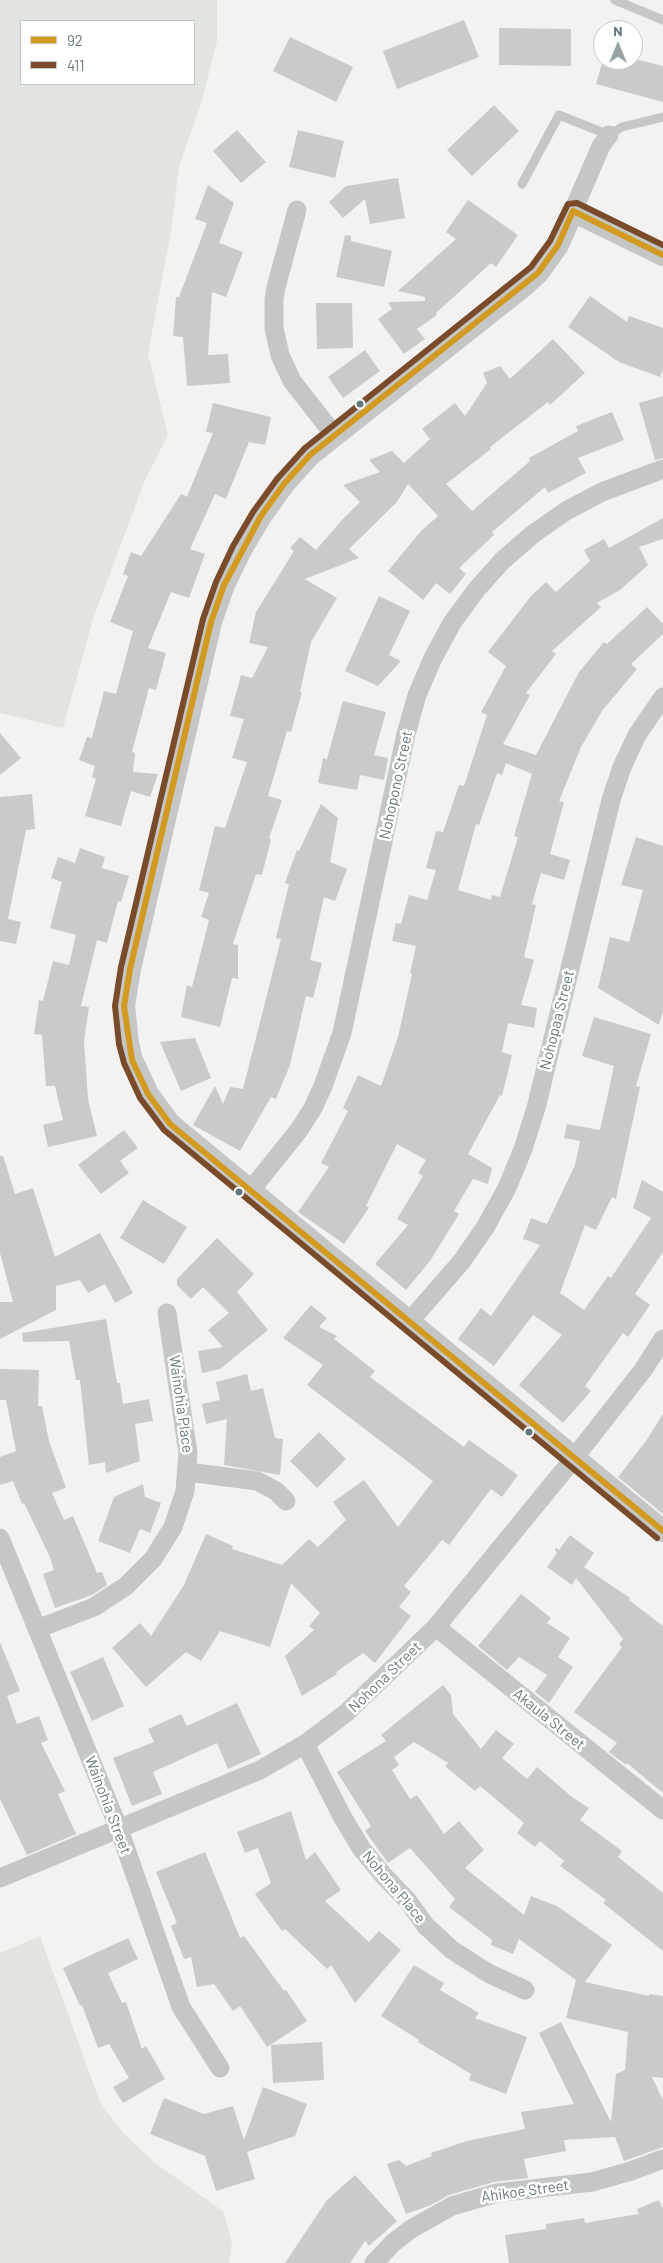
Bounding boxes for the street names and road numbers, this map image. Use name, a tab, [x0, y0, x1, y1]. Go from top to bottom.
street label: Nohopono Street	[376, 729, 416, 841]
street label: Nohopaa Street	[536, 968, 578, 1072]
street label: Wainohia Place	[165, 1354, 197, 1454]
street label: Nohona Street	[345, 1638, 425, 1716]
street label: Akaula Street	[509, 1685, 589, 1753]
street label: Wainohia Street	[81, 1753, 135, 1857]
street label: Nohona Place	[359, 1847, 429, 1927]
street label: Ahikoe Street	[480, 2176, 570, 2206]

